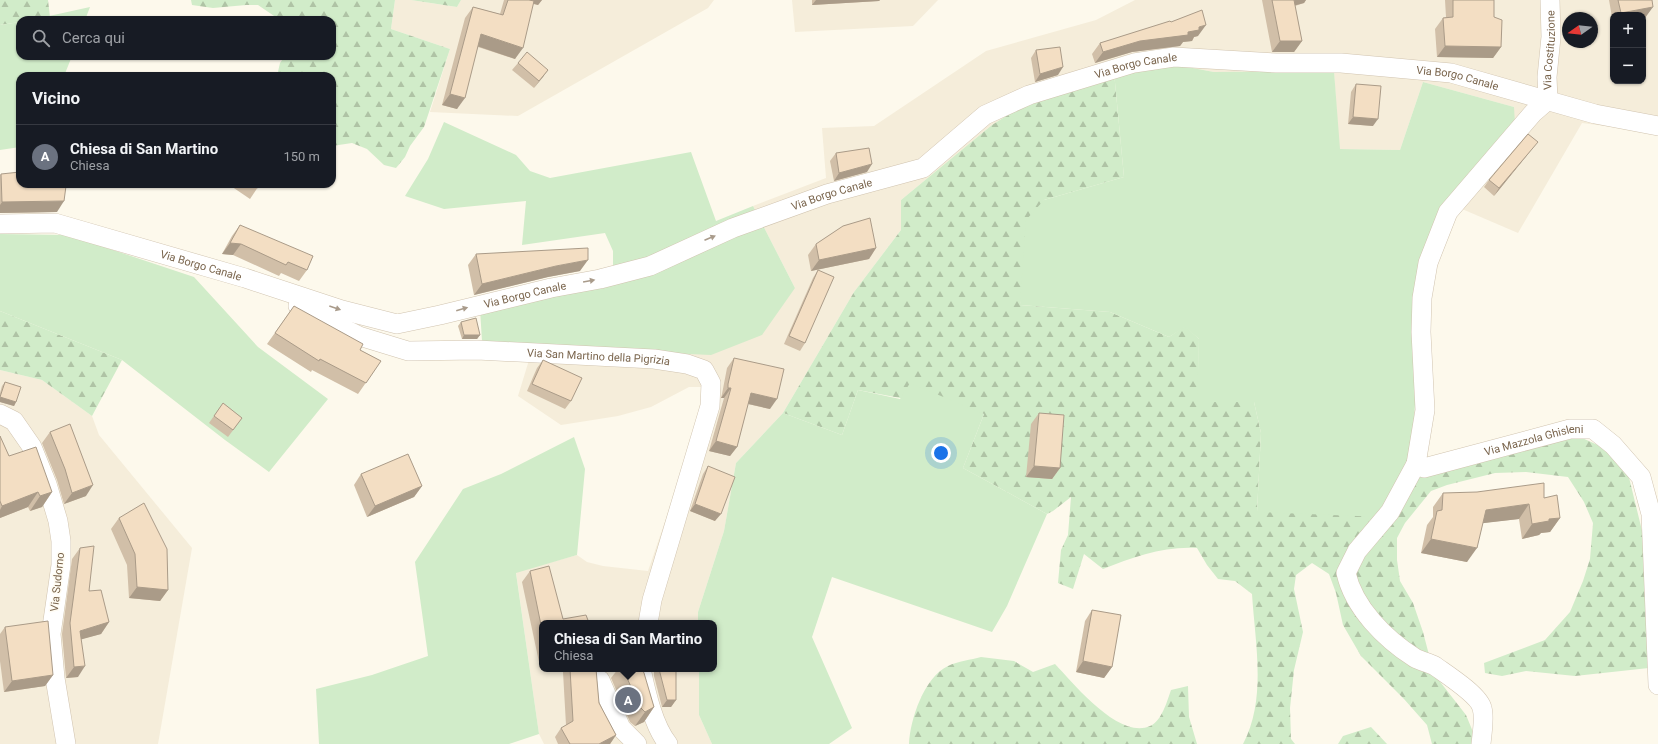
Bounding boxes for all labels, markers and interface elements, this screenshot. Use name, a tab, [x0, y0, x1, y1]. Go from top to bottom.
street label: Via Costituzione	[1541, 10, 1558, 90]
north arrow	[1562, 12, 1598, 48]
map controls	[1610, 12, 1646, 84]
button: +	[1610, 12, 1646, 48]
search box	[16, 16, 336, 60]
icon: search	[30, 27, 52, 49]
text: Cerca qui	[62, 29, 125, 47]
button: −	[1610, 48, 1646, 84]
street label: Via Borgo Canale	[1093, 51, 1178, 82]
street label: Via Borgo Canale	[1416, 64, 1500, 93]
text: Vicino	[32, 88, 80, 108]
text: Chiesa di San Martino	[70, 140, 218, 158]
text: A	[41, 149, 49, 164]
text: 150 m	[283, 149, 320, 164]
text: Chiesa	[70, 158, 109, 173]
street label: Via Borgo Canale	[790, 176, 874, 213]
one-way arrow	[705, 235, 716, 241]
street label: Via Borgo Canale	[159, 248, 243, 284]
one-way arrow	[582, 278, 595, 284]
street label: Via Borgo Canale	[483, 279, 567, 311]
one-way arrow	[330, 305, 342, 311]
one-way arrow	[456, 306, 468, 312]
street label: Via San Martino della Pigrizia	[527, 347, 671, 368]
street label: Via Mazzola Ghisleni	[1483, 423, 1583, 459]
your location	[931, 443, 951, 463]
street label: Via Sudorno	[48, 552, 67, 612]
popup	[539, 620, 717, 672]
text: Chiesa di San Martino	[554, 630, 702, 648]
text: Chiesa	[554, 648, 593, 663]
pin: A	[615, 685, 641, 715]

